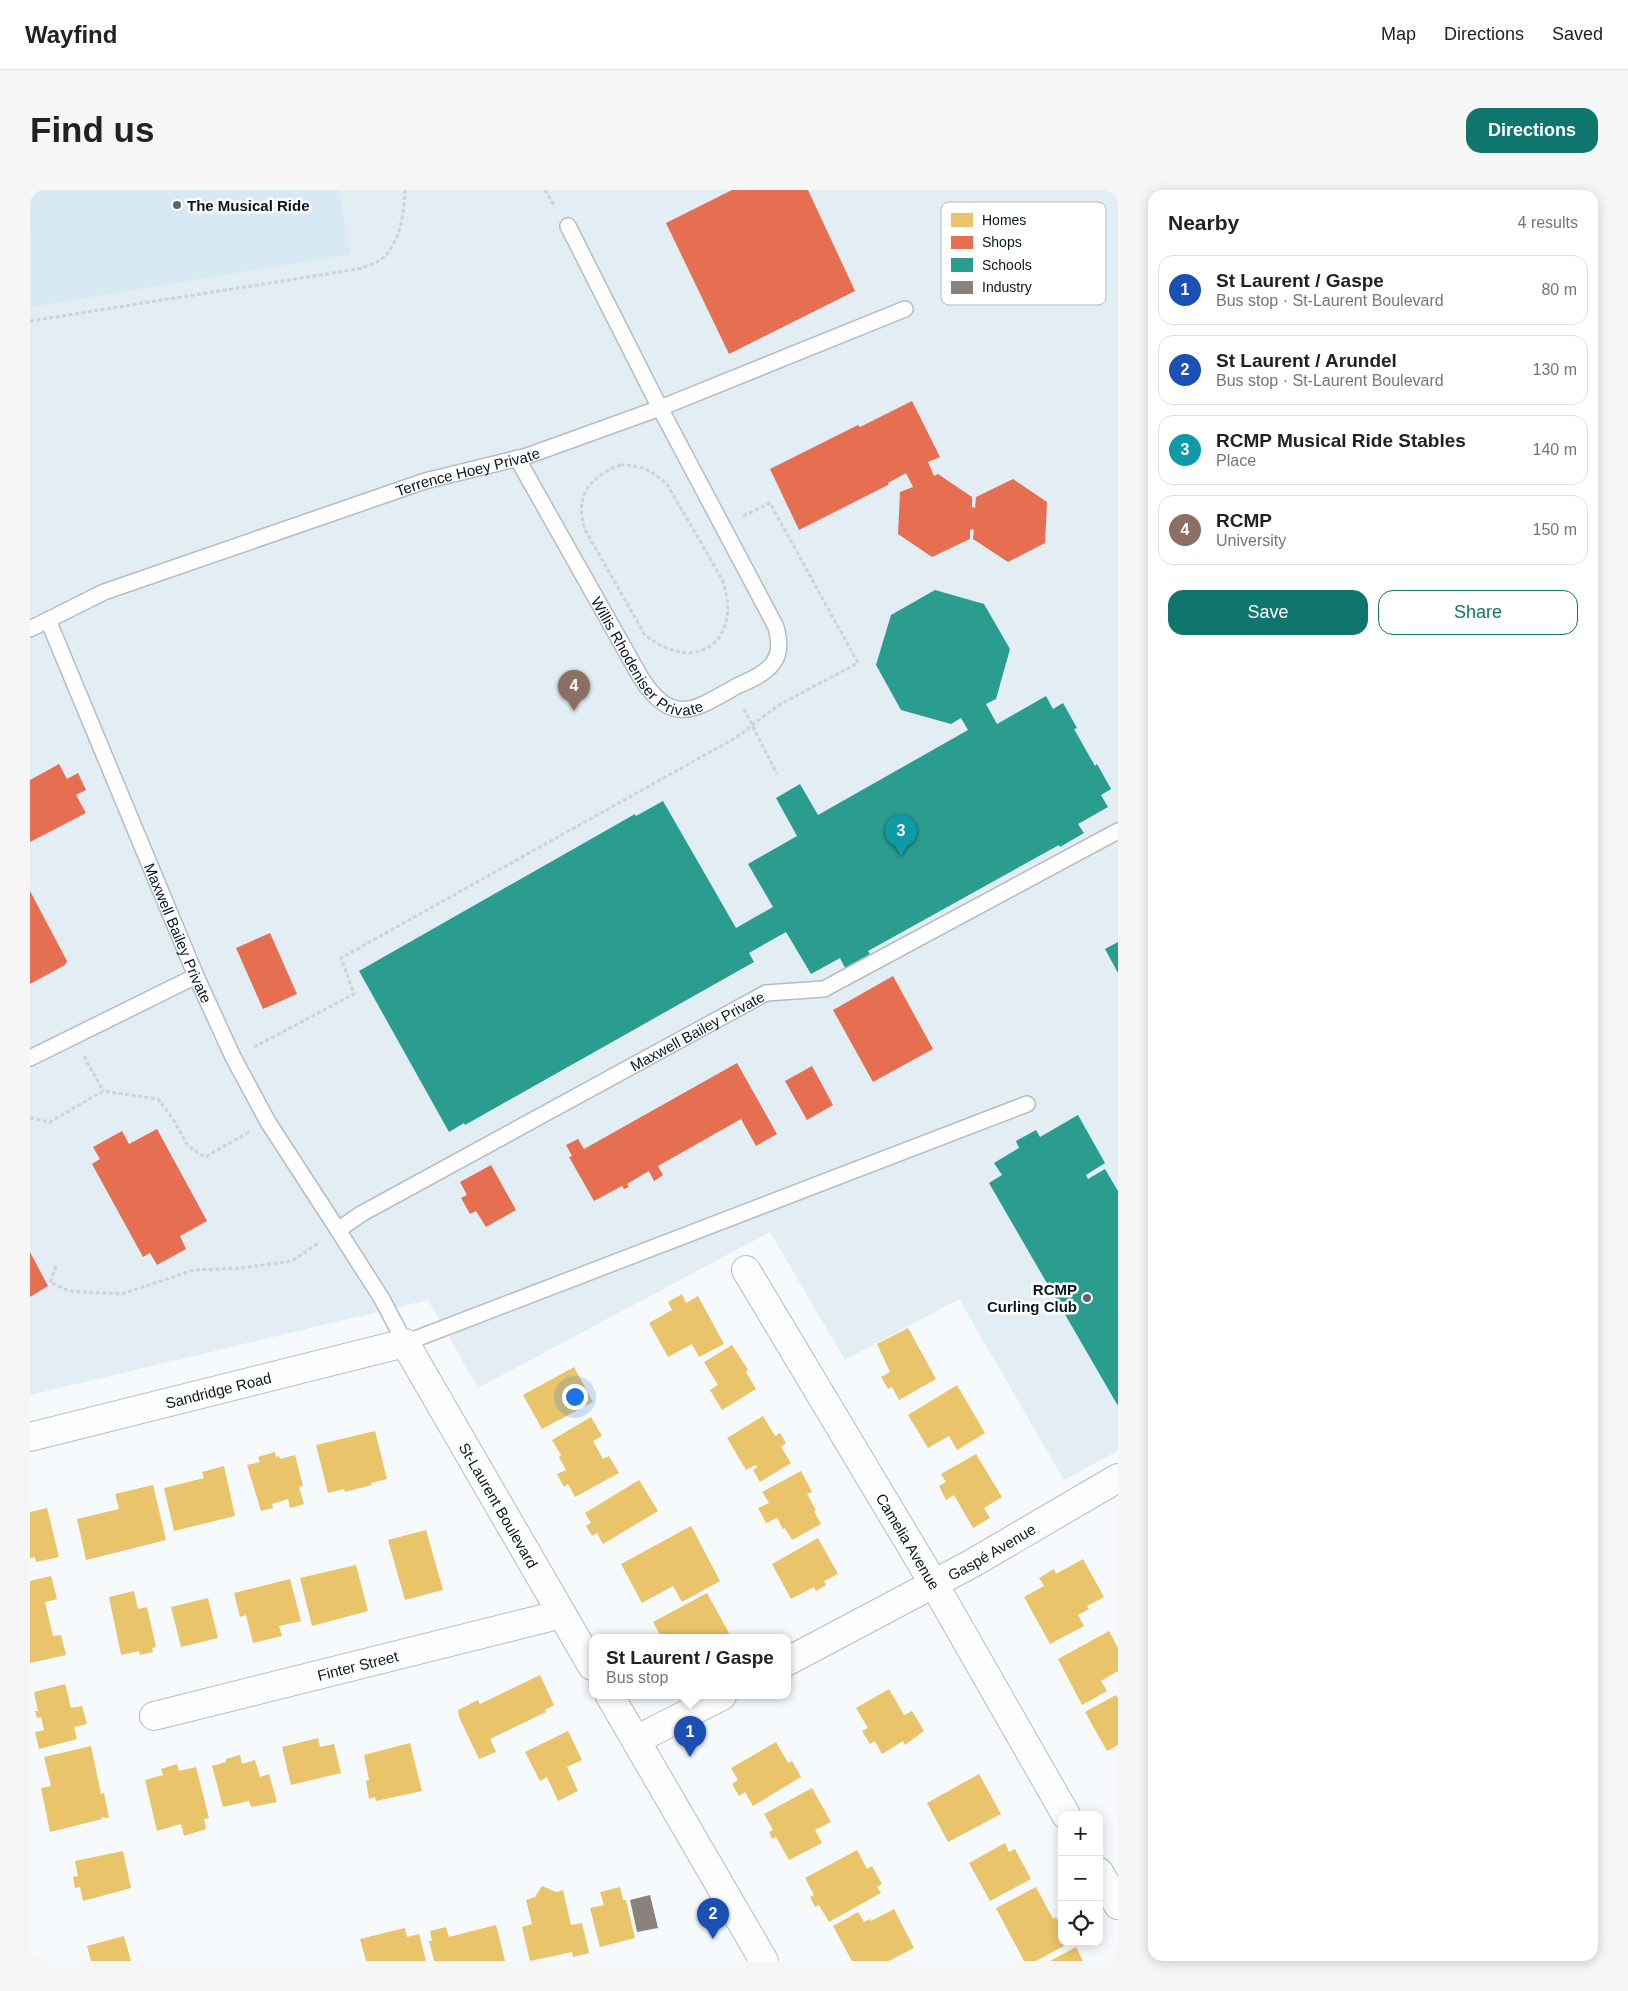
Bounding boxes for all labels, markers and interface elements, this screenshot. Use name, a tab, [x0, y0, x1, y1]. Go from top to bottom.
text: Wayfind	[25, 21, 117, 48]
text: Map	[1381, 24, 1416, 44]
text: Directions	[1444, 24, 1524, 44]
text: Saved	[1552, 24, 1603, 44]
button: Directions	[1466, 108, 1598, 153]
text: Find us	[30, 110, 154, 149]
place label: The Musical Ride	[187, 197, 310, 214]
marker: The Musical Ride	[171, 199, 183, 211]
legend	[941, 202, 1106, 305]
text: Nearby	[1168, 211, 1239, 234]
text: Homes	[982, 212, 1026, 228]
text: 4 results	[1518, 214, 1578, 231]
text: Shops	[982, 234, 1022, 250]
text: Schools	[982, 257, 1032, 273]
text: St Laurent / Gaspe	[1216, 270, 1384, 291]
text: Industry	[982, 279, 1032, 295]
text: 1	[1181, 281, 1189, 298]
text: 80 m	[1541, 281, 1577, 298]
text: Bus stop · St-Laurent Boulevard	[1216, 292, 1444, 309]
text: St Laurent / Arundel	[1216, 350, 1397, 371]
text: 2	[1181, 361, 1189, 378]
text: 130 m	[1533, 361, 1577, 378]
text: Bus stop · St-Laurent Boulevard	[1216, 372, 1444, 389]
text: RCMP Musical Ride Stables	[1216, 430, 1466, 451]
text: 3	[1181, 441, 1189, 458]
text: 140 m	[1533, 441, 1577, 458]
street label: Terrence Hoey Private	[393, 444, 542, 499]
text: Place	[1216, 452, 1256, 469]
text: RCMP	[1216, 510, 1272, 531]
text: 4	[1181, 521, 1189, 538]
text: 150 m	[1533, 521, 1577, 538]
text: University	[1216, 532, 1286, 549]
button: Save	[1168, 590, 1368, 635]
button: Share	[1378, 590, 1578, 635]
street label: Willis Rhodeniser Private	[588, 594, 705, 718]
pin: 4	[558, 670, 590, 711]
pin: 3	[885, 815, 917, 856]
street label: Maxwell Bailey Private	[141, 860, 216, 1005]
street label: Maxwell Bailey Private	[627, 987, 767, 1074]
place label: RCMP Curling Club	[987, 1281, 1077, 1315]
marker: RCMP Curling Club	[1081, 1292, 1093, 1304]
street label: Sandridge Road	[164, 1368, 273, 1411]
your location	[562, 1384, 588, 1410]
street label: St-Laurent Boulevard	[456, 1440, 542, 1571]
street label: Camelia Avenue	[873, 1490, 944, 1592]
street label: Gaspé Avenue	[945, 1520, 1038, 1583]
popup	[589, 1634, 791, 1699]
street label: Finter Street	[316, 1647, 401, 1683]
text: St Laurent / Gaspe	[606, 1647, 774, 1668]
text: Bus stop	[606, 1669, 668, 1686]
pin: 1	[674, 1716, 706, 1757]
map controls	[1058, 1811, 1103, 1946]
button: +	[1058, 1811, 1103, 1856]
button: −	[1058, 1856, 1103, 1901]
pin: 2	[697, 1898, 729, 1939]
button: locate	[1058, 1901, 1103, 1946]

